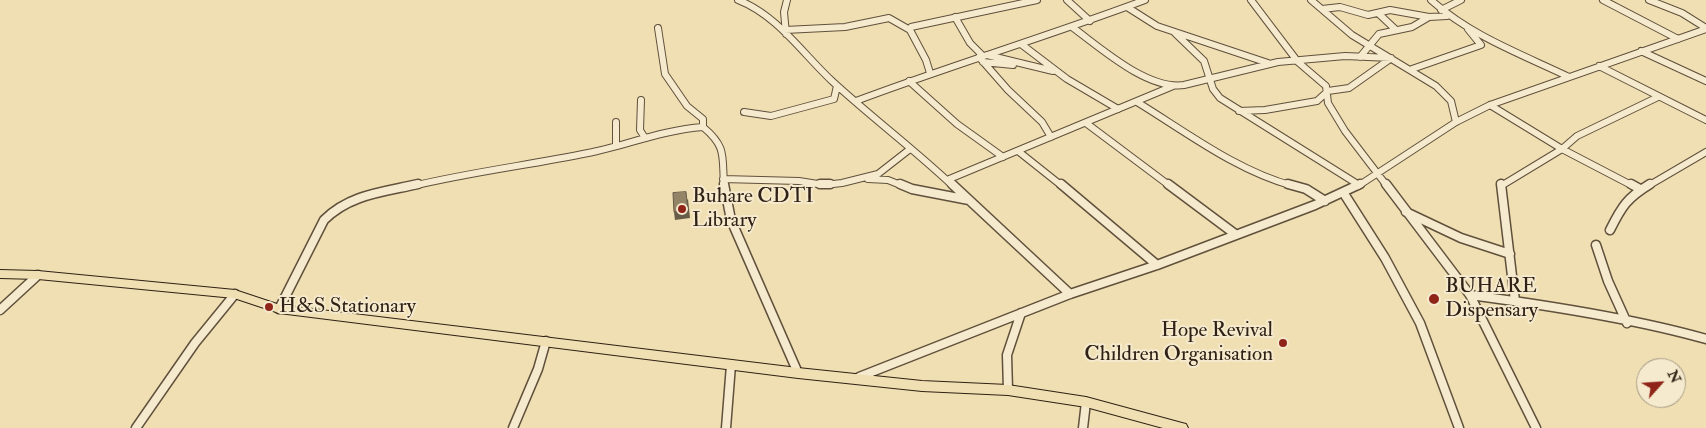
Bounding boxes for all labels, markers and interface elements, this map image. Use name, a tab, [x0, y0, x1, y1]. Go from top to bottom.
place label: Buhare CDTI Library	[692, 184, 814, 234]
marker: Buhare CDTI Library	[676, 203, 688, 215]
place label: BUHARE Dispensary	[1445, 274, 1538, 324]
marker: BUHARE Dispensary	[1427, 292, 1441, 306]
place label: H&S Stationary	[279, 294, 416, 320]
marker: H&S Stationary	[263, 301, 275, 313]
place label: Hope Revival Children Organisation	[1084, 318, 1273, 368]
marker: Hope Revival Children Organisation	[1277, 337, 1289, 349]
north arrow	[1636, 358, 1686, 408]
text: N	[1664, 367, 1684, 386]

